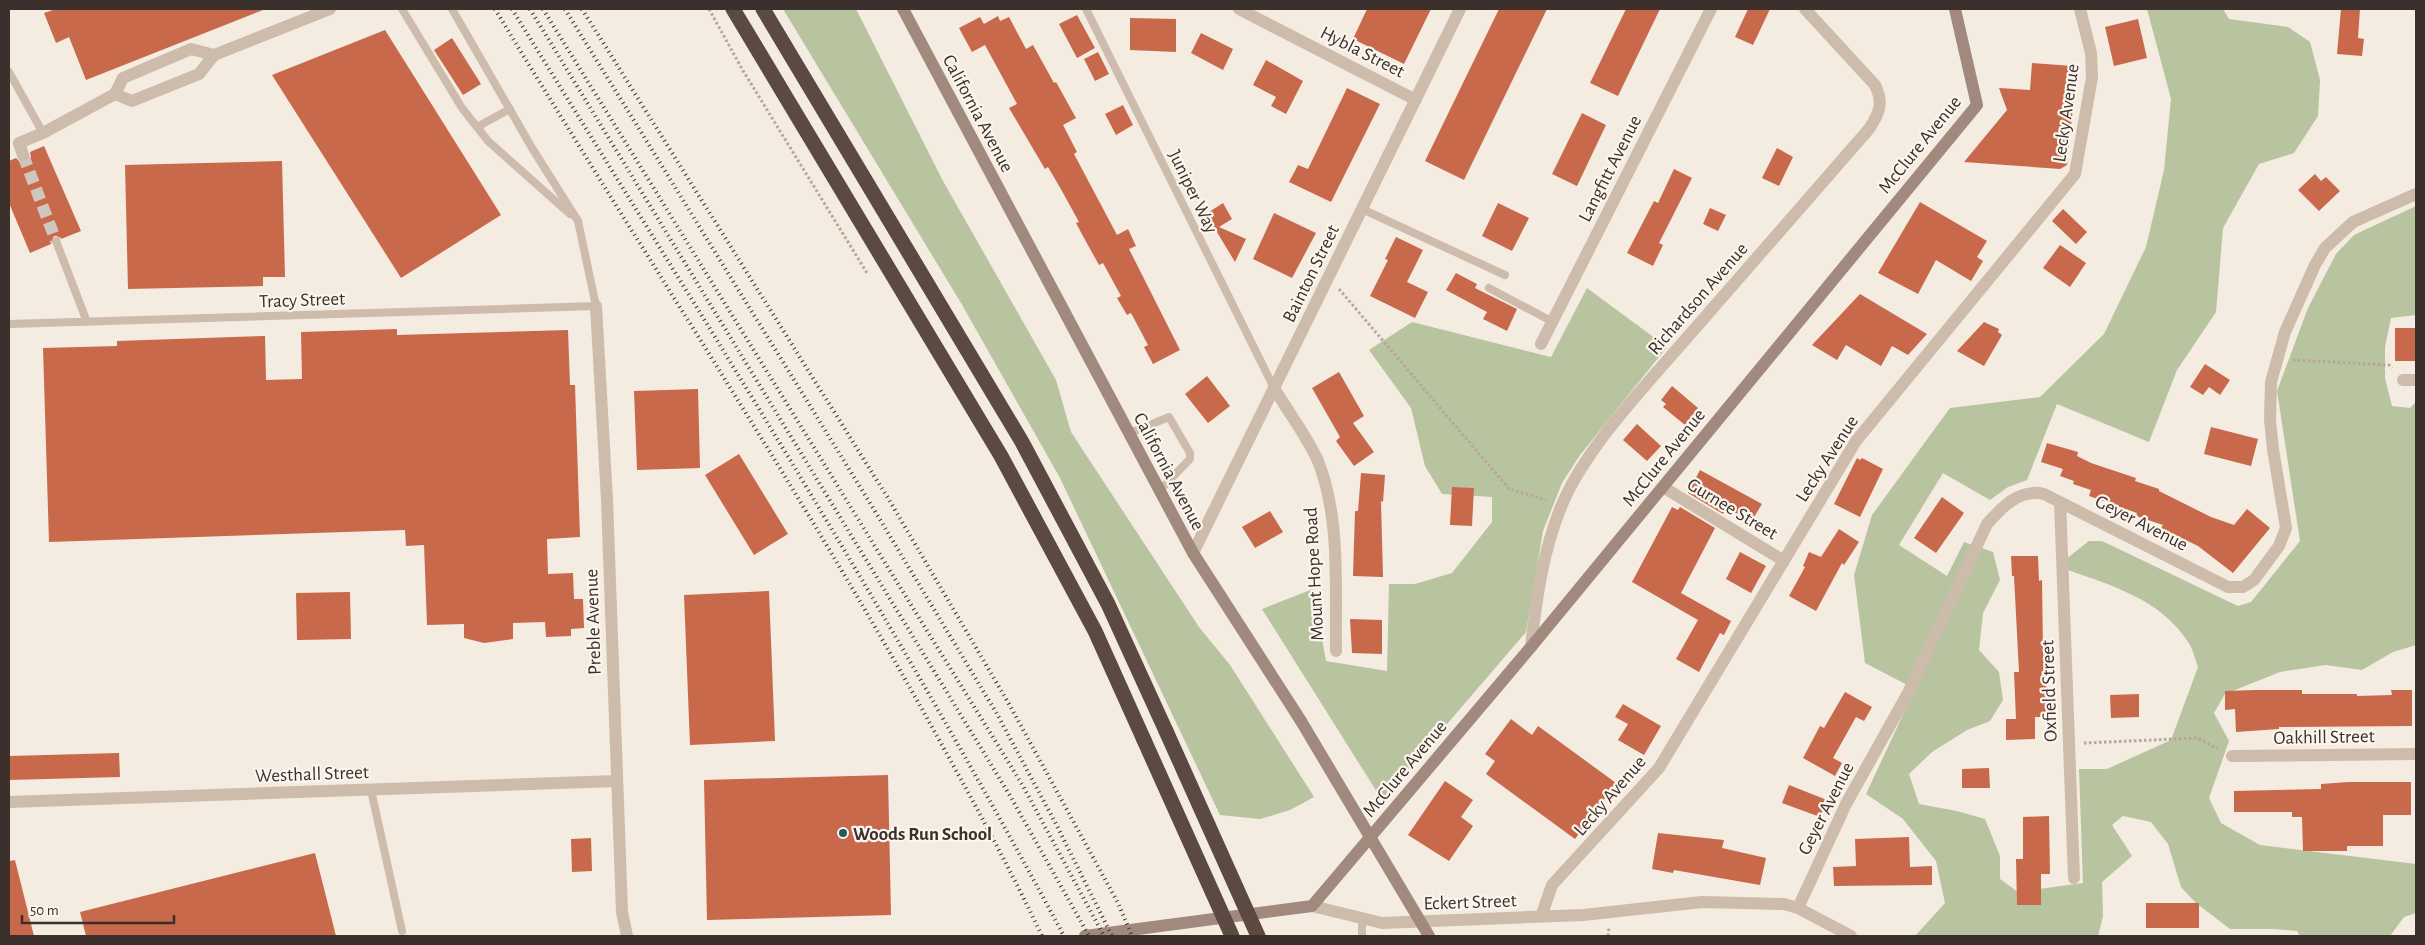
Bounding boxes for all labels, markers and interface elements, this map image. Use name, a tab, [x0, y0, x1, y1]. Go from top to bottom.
street label: Hybla Street	[1317, 23, 1407, 82]
street label: California Avenue	[939, 52, 1017, 176]
street label: Lecky Avenue	[2050, 63, 2083, 164]
street label: McClure Avenue	[1875, 93, 1965, 197]
street label: Langfitt Avenue	[1575, 112, 1645, 225]
street label: Juniper Way	[1164, 147, 1221, 236]
street label: Bainton Street	[1280, 222, 1343, 325]
street label: Richardson Avenue	[1645, 239, 1752, 359]
street label: Tracy Street	[259, 290, 345, 311]
street label: McClure Avenue	[1619, 406, 1709, 510]
street label: California Avenue	[1130, 410, 1208, 534]
street label: Lecky Avenue	[1792, 412, 1862, 506]
street label: Gurnee Street	[1684, 475, 1781, 544]
street label: Geyer Avenue	[2092, 492, 2191, 555]
street label: Mount Hope Road	[1302, 506, 1327, 641]
street label: Preble Avenue	[582, 569, 605, 675]
street label: Oxfield Street	[2038, 640, 2061, 742]
street label: McClure Avenue	[1359, 717, 1451, 821]
street label: Oakhill Street	[2273, 727, 2375, 748]
street label: Lecky Avenue	[1570, 752, 1650, 840]
street label: Geyer Avenue	[1795, 759, 1858, 858]
street label: Westhall Street	[255, 763, 369, 786]
place label: Woods Run School	[853, 825, 992, 844]
marker: Woods Run School	[837, 827, 849, 839]
street label: Eckert Street	[1423, 891, 1517, 914]
scale bar	[22, 892, 175, 924]
text: 50 m	[30, 903, 59, 918]

